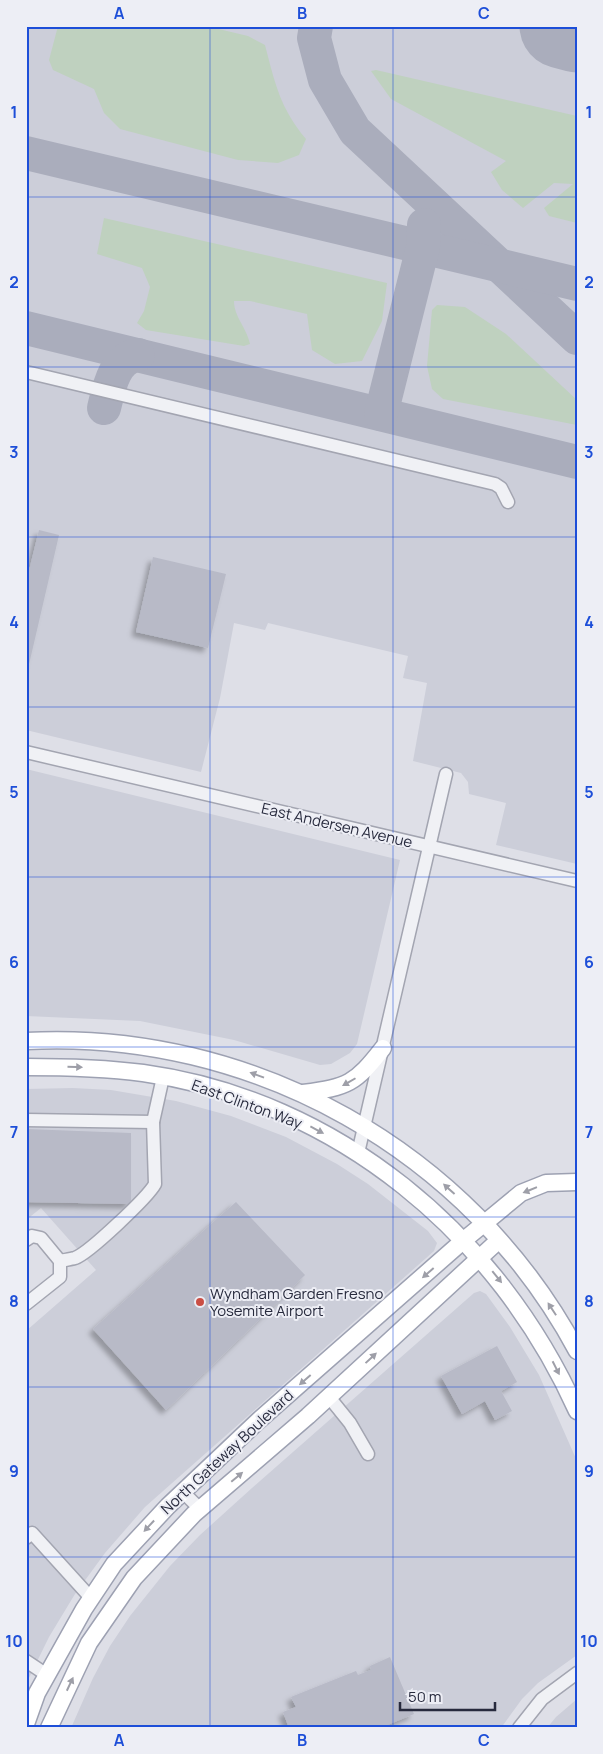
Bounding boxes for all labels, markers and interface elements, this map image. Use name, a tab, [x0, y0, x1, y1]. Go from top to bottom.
text: A	[114, 2, 125, 24]
text: B	[297, 2, 307, 24]
text: C	[478, 2, 490, 24]
text: 1	[10, 101, 18, 123]
text: 1	[585, 101, 593, 123]
text: 2	[9, 271, 19, 293]
text: 2	[584, 271, 594, 293]
text: 3	[9, 441, 19, 463]
text: 3	[584, 441, 594, 463]
text: 4	[9, 611, 19, 633]
text: 4	[584, 611, 594, 633]
text: 5	[9, 781, 19, 803]
text: 5	[584, 781, 594, 803]
street label: East Andersen Avenue	[259, 797, 415, 853]
text: 6	[9, 951, 19, 973]
text: 6	[584, 951, 594, 973]
one-way arrow	[67, 1063, 83, 1071]
one-way arrow	[250, 1071, 265, 1078]
street label: East Clinton Way	[189, 1074, 305, 1134]
one-way arrow	[342, 1078, 357, 1086]
text: 7	[10, 1121, 18, 1143]
text: 7	[585, 1121, 593, 1143]
one-way arrow	[310, 1126, 324, 1134]
one-way arrow	[444, 1183, 456, 1195]
one-way arrow	[522, 1186, 537, 1194]
one-way arrow	[421, 1267, 434, 1278]
one-way arrow	[491, 1270, 502, 1283]
place label: Wyndham Garden Fresno Yosemite Airport	[210, 1283, 383, 1321]
text: 8	[9, 1290, 19, 1312]
text: 8	[584, 1290, 594, 1312]
marker: Wyndham Garden Fresno Yosemite Airport	[194, 1296, 206, 1308]
one-way arrow	[547, 1302, 557, 1315]
one-way arrow	[365, 1352, 378, 1363]
one-way arrow	[552, 1361, 561, 1375]
one-way arrow	[299, 1374, 312, 1385]
street label: North Gateway Boulevard	[156, 1385, 298, 1519]
text: 9	[9, 1460, 19, 1482]
text: 9	[584, 1460, 594, 1482]
one-way arrow	[231, 1472, 243, 1483]
one-way arrow	[143, 1520, 155, 1532]
text: 10	[5, 1630, 23, 1652]
text: 10	[580, 1630, 598, 1652]
one-way arrow	[65, 1676, 74, 1691]
scale bar	[400, 1679, 496, 1711]
text: 50 m	[408, 1686, 442, 1707]
text: A	[114, 1729, 125, 1751]
text: B	[297, 1729, 307, 1751]
text: C	[478, 1729, 490, 1751]

